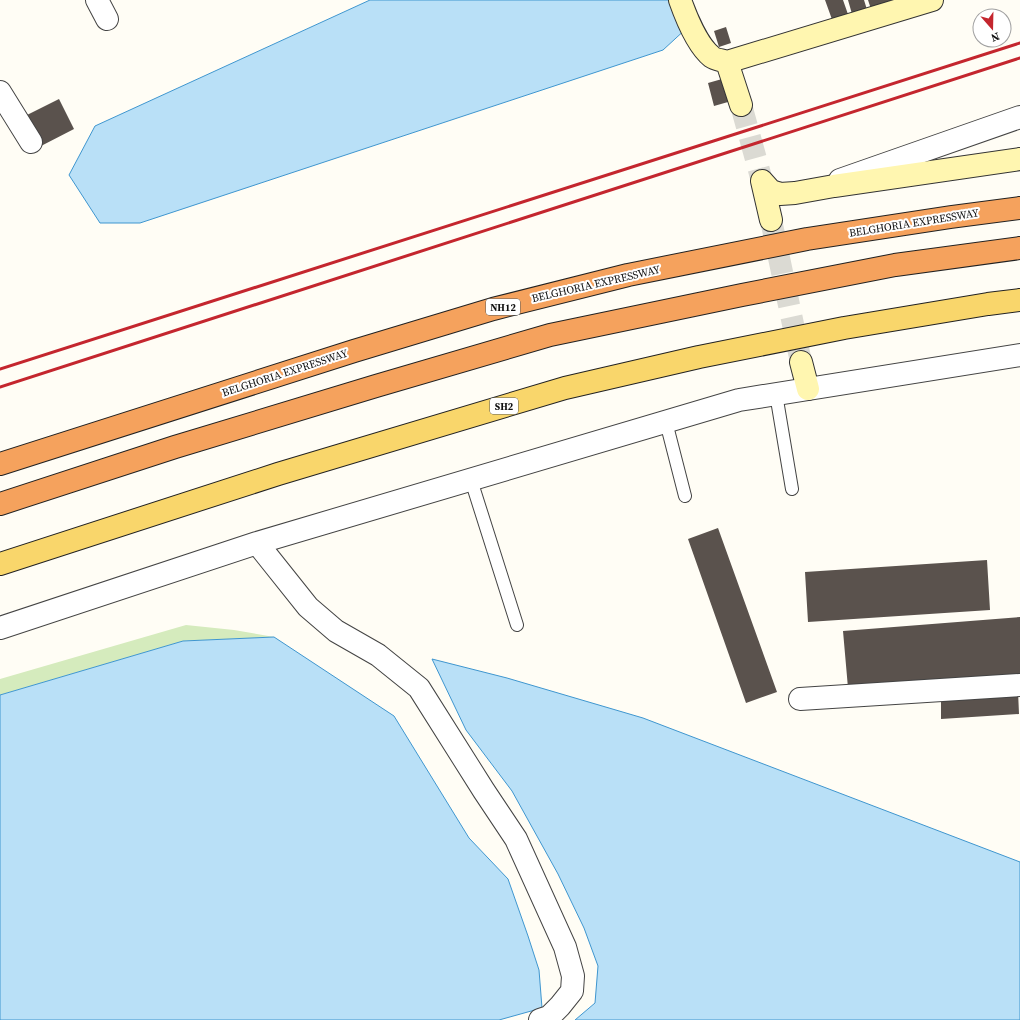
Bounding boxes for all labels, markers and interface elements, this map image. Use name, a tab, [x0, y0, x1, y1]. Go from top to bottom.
north arrow	[972, 8, 1012, 48]
text: N	[989, 29, 1002, 45]
street label: BELGHORIA EXPRESSWAY	[848, 205, 980, 241]
street label: BELGHORIA EXPRESSWAY	[530, 262, 662, 306]
road number: NH12	[486, 299, 520, 315]
street label: BELGHORIA EXPRESSWAY	[220, 346, 350, 400]
road number: SH2	[490, 398, 518, 414]

